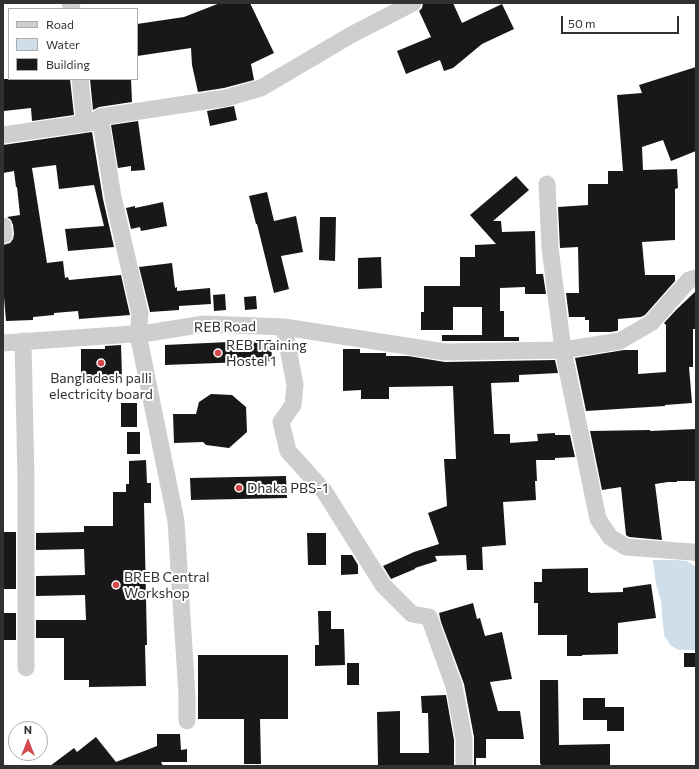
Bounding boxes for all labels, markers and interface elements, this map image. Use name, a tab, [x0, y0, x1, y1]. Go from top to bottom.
legend	[8, 8, 138, 80]
scale bar	[563, 8, 681, 34]
text: 50 m	[568, 16, 596, 30]
text: Road	[46, 17, 74, 31]
text: Water	[46, 37, 80, 51]
text: Building	[46, 57, 90, 71]
street label: REB Road	[194, 318, 256, 336]
place label: REB Training Hostel 1	[226, 337, 307, 370]
marker: REB Training Hostel 1	[213, 348, 223, 358]
marker: Bangladesh palli electricity board	[96, 358, 106, 368]
place label: Bangladesh palli electricity board	[49, 370, 153, 402]
place label: Dhaka PBS-1	[247, 480, 328, 496]
marker: Dhaka PBS-1	[234, 483, 244, 493]
place label: BREB Central Workshop	[124, 569, 210, 602]
marker: BREB Central Workshop	[111, 580, 121, 590]
north arrow	[8, 721, 48, 761]
text: N	[24, 723, 32, 736]

